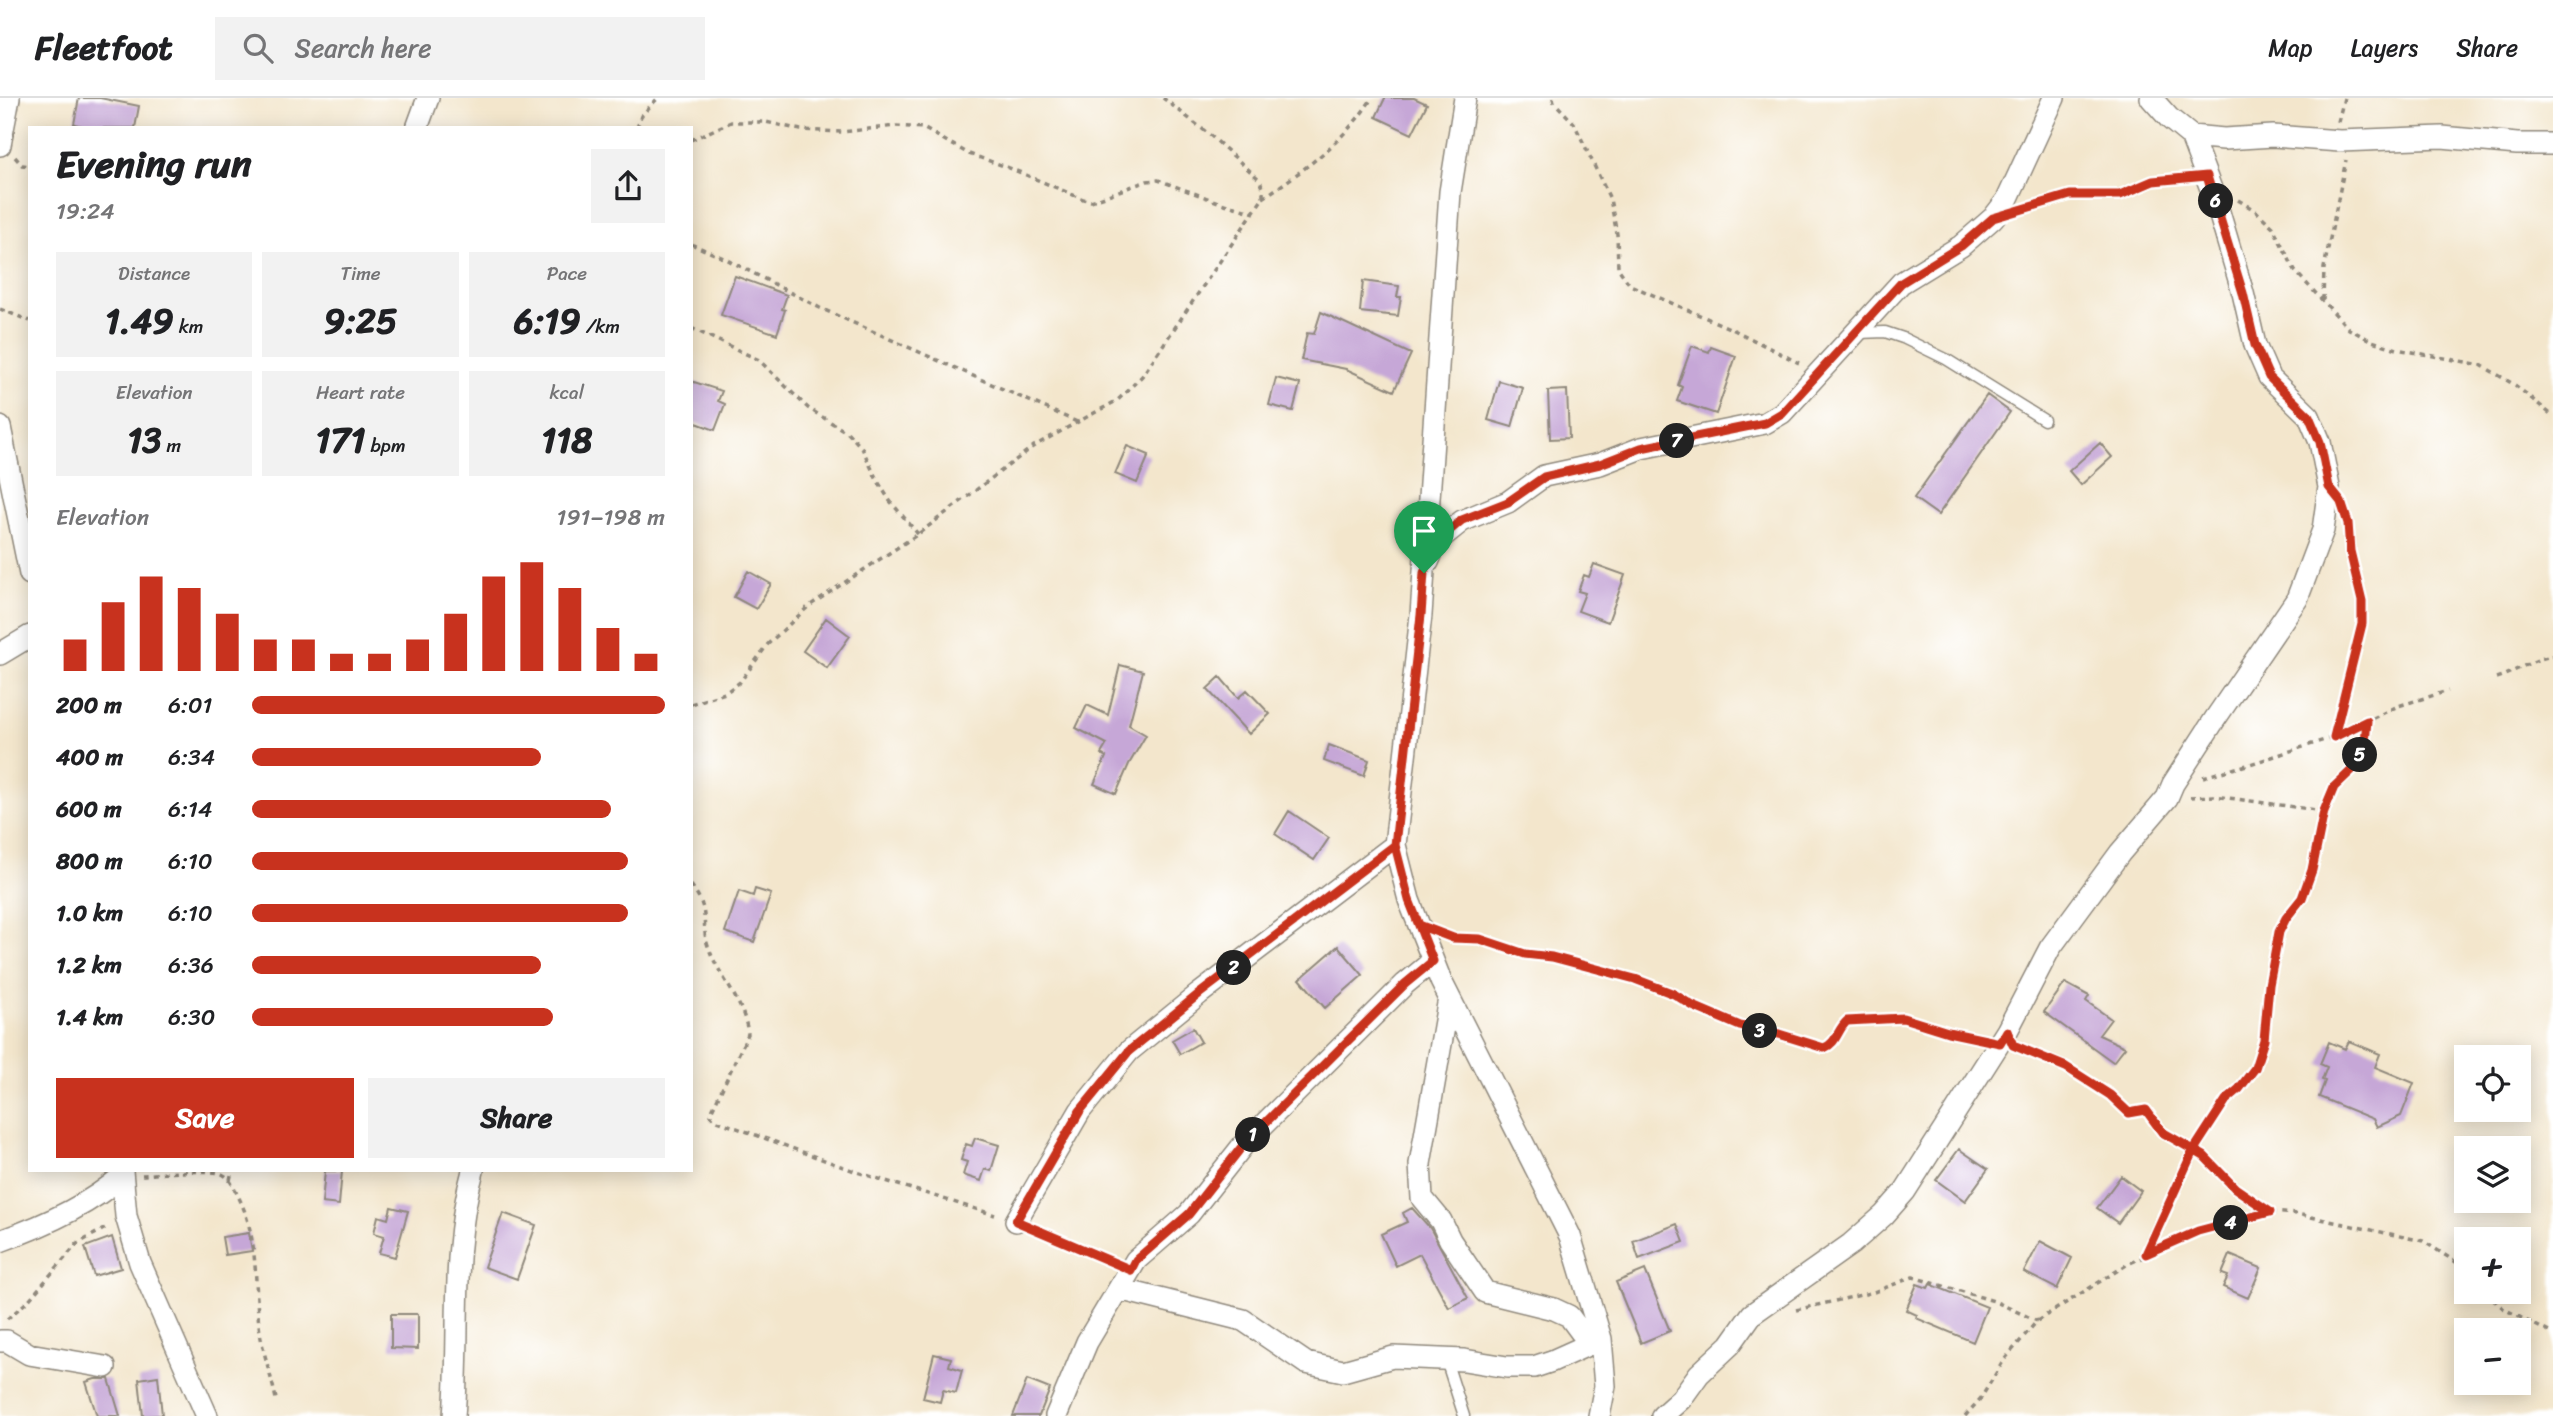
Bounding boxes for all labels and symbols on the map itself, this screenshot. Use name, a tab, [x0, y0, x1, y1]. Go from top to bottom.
pin: 6	[2198, 184, 2234, 218]
pin: 7	[1660, 424, 1694, 458]
pin	[1394, 501, 1454, 573]
pin: 5	[2342, 738, 2378, 772]
pin: 2	[1216, 950, 1252, 986]
pin: 3	[1742, 1014, 1778, 1048]
pin: 1	[1236, 1118, 1270, 1152]
pin: 4	[2214, 1206, 2248, 1240]

